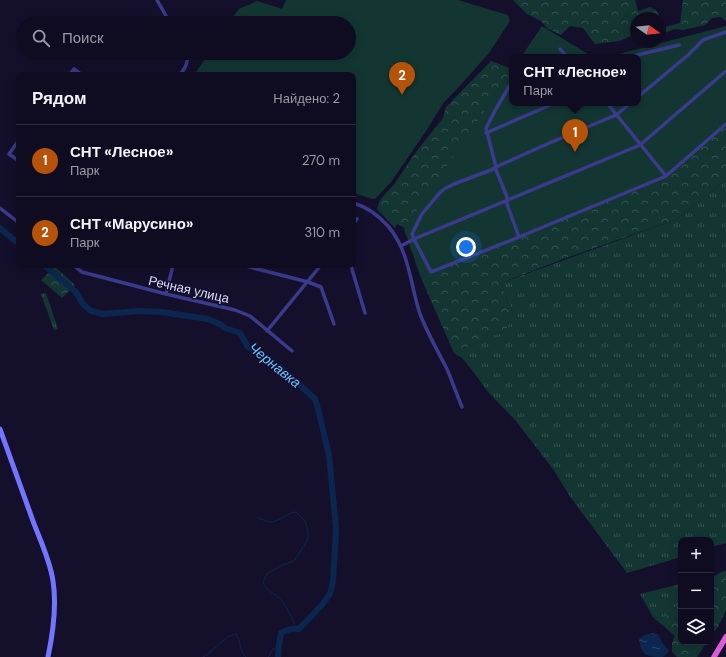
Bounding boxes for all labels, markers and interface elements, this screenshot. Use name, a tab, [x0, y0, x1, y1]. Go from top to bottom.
north arrow	[630, 12, 666, 48]
search box	[16, 16, 356, 60]
icon: search	[30, 27, 52, 49]
text: Поиск	[62, 28, 104, 48]
popup	[509, 54, 641, 106]
pin: 2	[389, 62, 415, 95]
text: СНТ «Лесное»	[523, 62, 627, 82]
text: Парк	[523, 82, 553, 99]
text: Рядом	[32, 87, 87, 109]
text: Найдено: 2	[273, 90, 340, 107]
pin: 1	[562, 119, 588, 152]
text: СНТ «Лесное»	[70, 142, 173, 162]
text: 1	[43, 152, 47, 169]
text: 270 m	[302, 152, 340, 169]
text: Парк	[70, 162, 100, 179]
text: СНТ «Марусино»	[70, 214, 194, 234]
text: 2	[41, 224, 49, 241]
text: 310 m	[305, 224, 340, 241]
text: Парк	[70, 234, 100, 251]
your location	[456, 237, 476, 257]
street label: Речная улица	[147, 272, 232, 307]
water label: Чернавка	[245, 338, 305, 392]
map controls	[678, 537, 714, 645]
button: +	[678, 537, 714, 573]
button: −	[678, 573, 714, 609]
button: layers	[678, 609, 714, 645]

